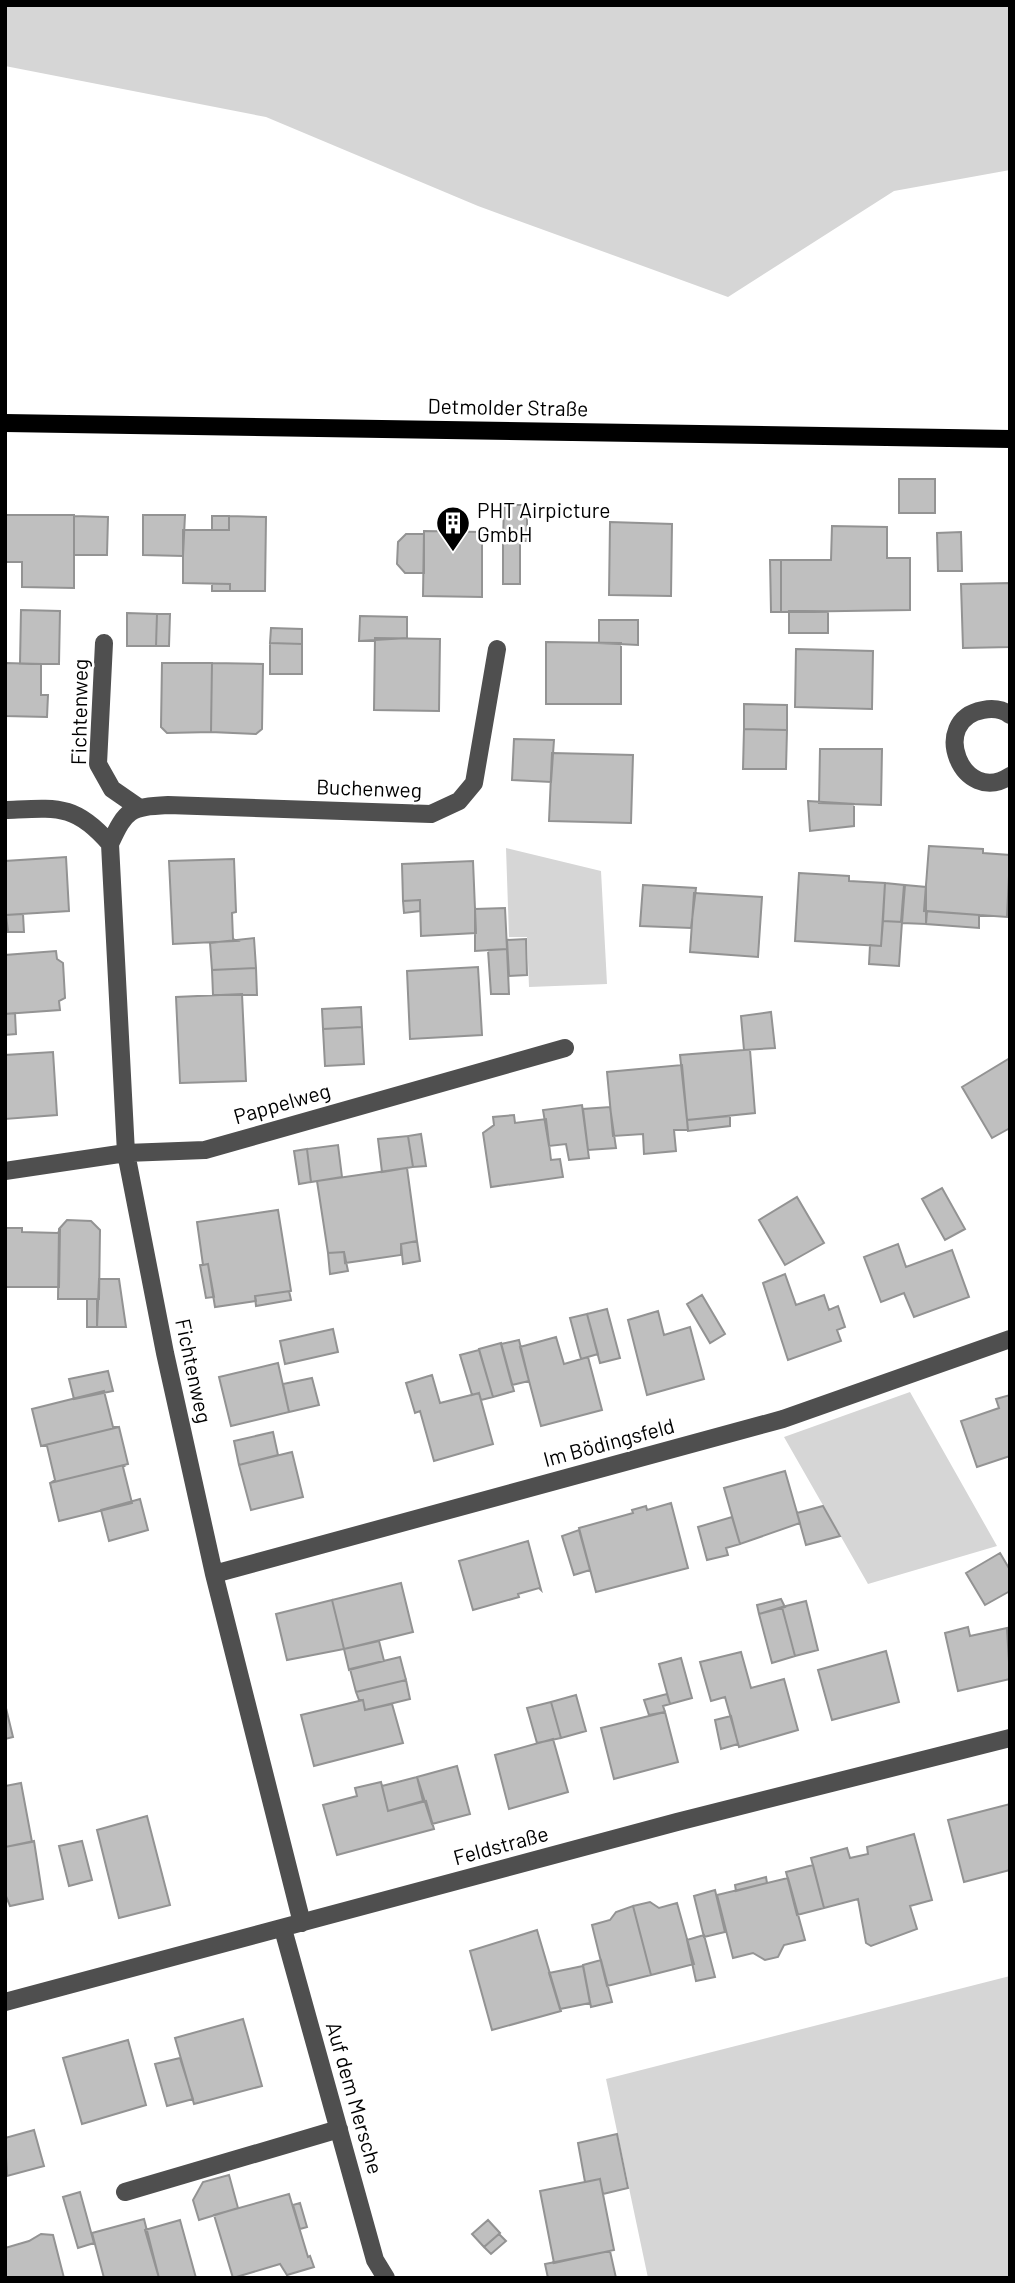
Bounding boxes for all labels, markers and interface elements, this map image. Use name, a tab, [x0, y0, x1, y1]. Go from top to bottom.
street label: Detmolder Straße	[427, 393, 589, 420]
place label: PHT Airpicture GmbH	[477, 497, 611, 546]
building icon: PHT Airpicture GmbH	[434, 504, 472, 553]
street label: Fichtenweg	[65, 659, 92, 765]
street label: Buchenweg	[316, 773, 422, 802]
street label: Pappelweg	[230, 1077, 333, 1128]
street label: Fichtenweg	[171, 1316, 218, 1425]
street label: Im Bödingsfeld	[540, 1412, 677, 1471]
street label: Feldstraße	[450, 1820, 551, 1869]
street label: Auf dem Mersche	[322, 2019, 389, 2177]

